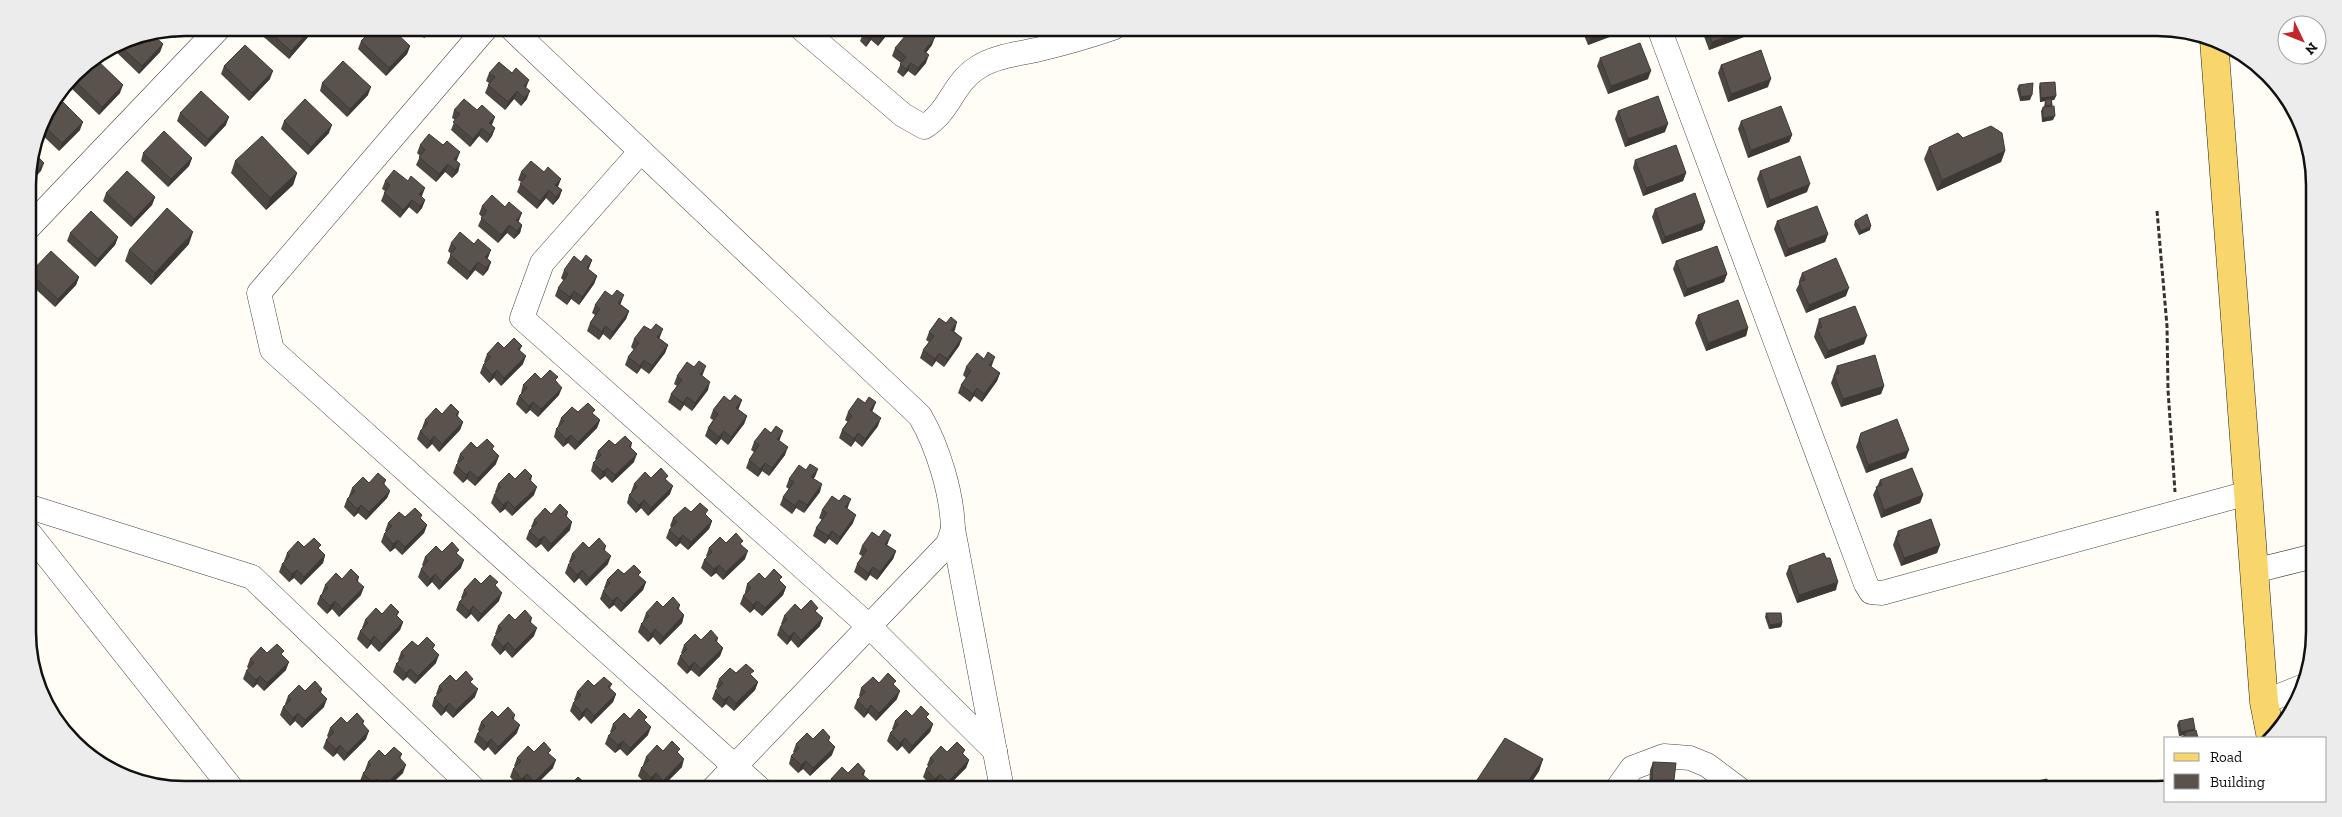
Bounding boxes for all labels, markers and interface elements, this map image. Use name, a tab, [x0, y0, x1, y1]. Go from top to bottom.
north arrow	[2277, 15, 2327, 65]
text: N	[2301, 39, 2321, 58]
legend	[2164, 737, 2327, 802]
text: Road	[2210, 748, 2243, 766]
text: Building	[2210, 773, 2265, 791]

